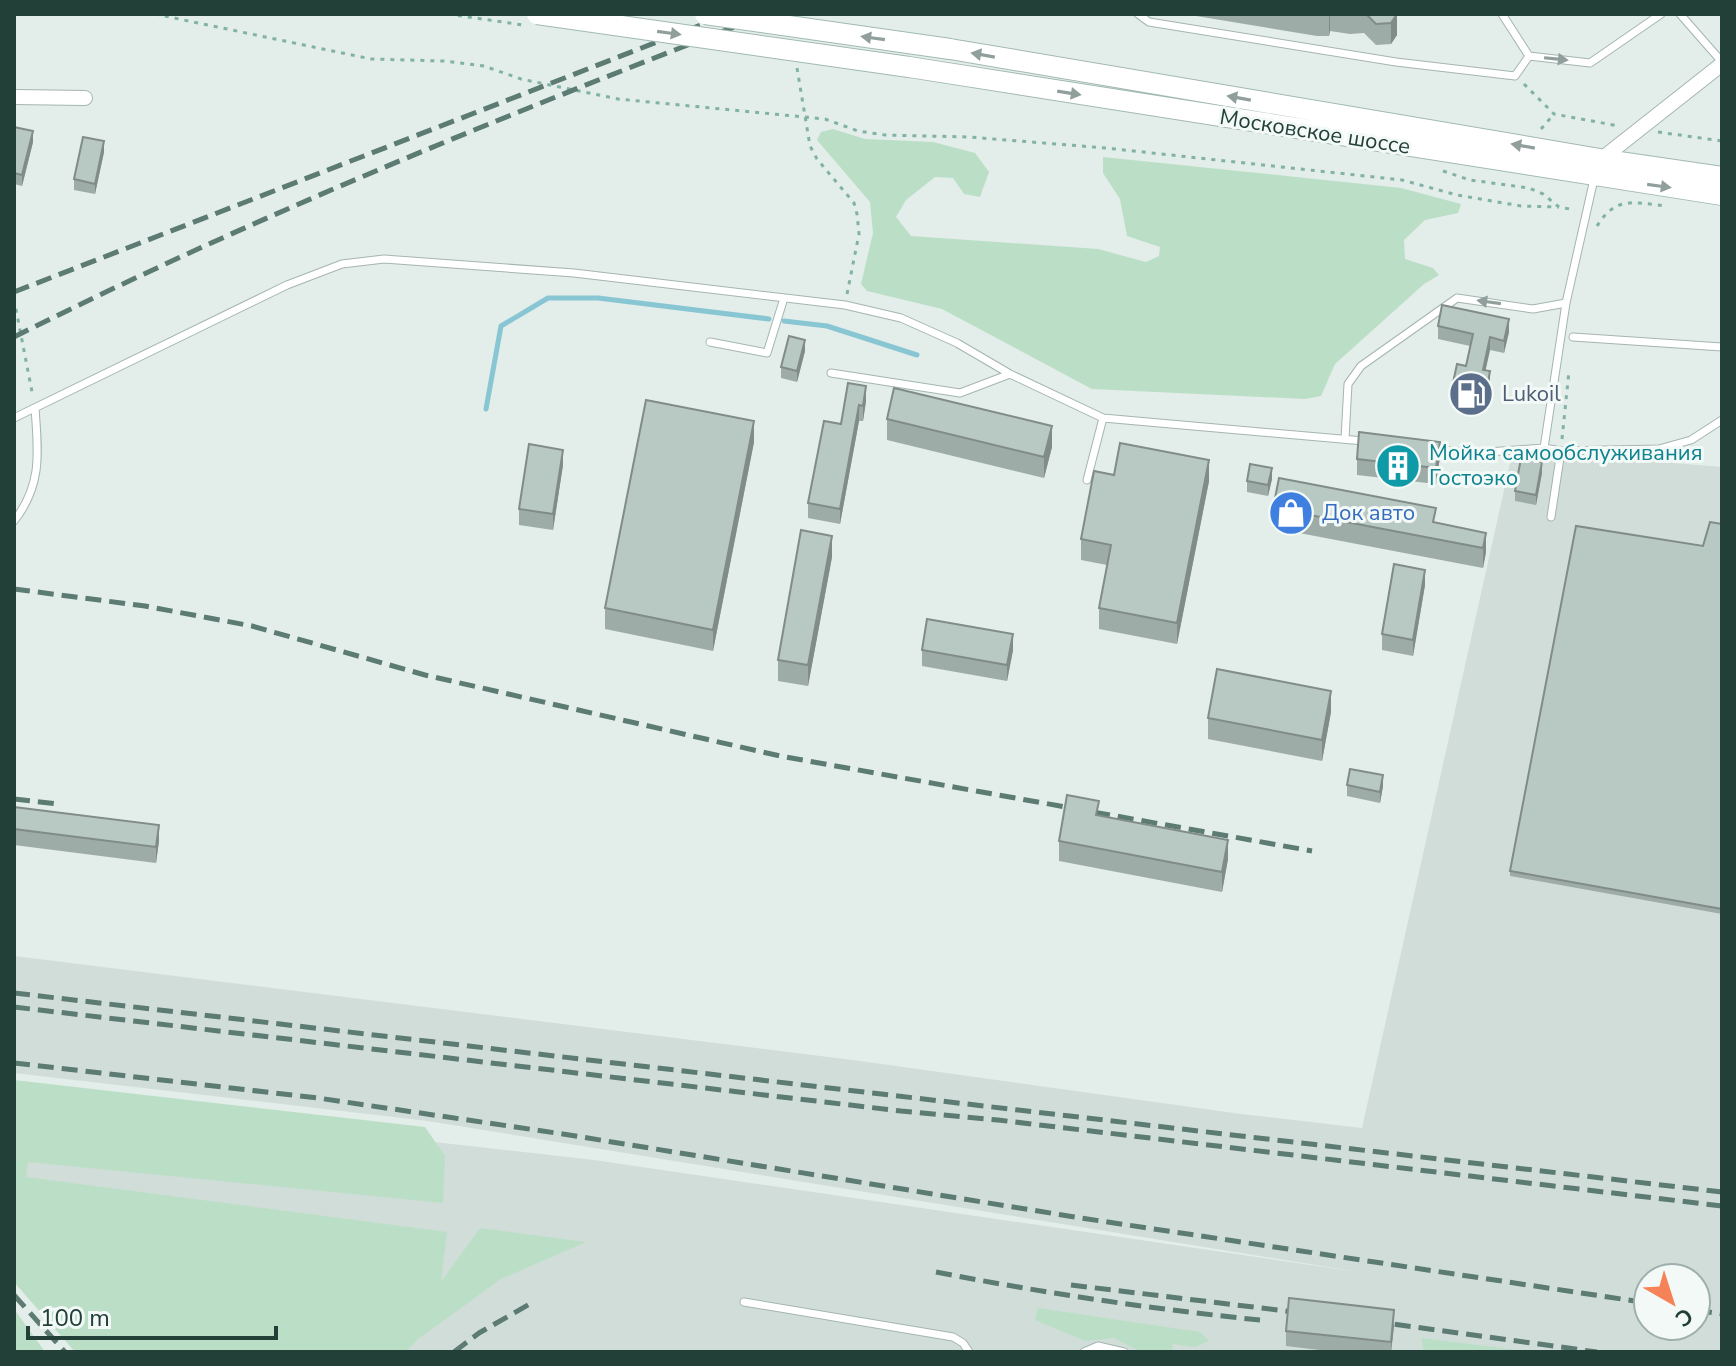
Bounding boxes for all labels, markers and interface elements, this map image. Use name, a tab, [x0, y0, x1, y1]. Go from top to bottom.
one-way arrow	[657, 27, 682, 40]
one-way arrow	[860, 31, 885, 44]
one-way arrow	[970, 48, 995, 60]
one-way arrow	[1544, 53, 1569, 66]
one-way arrow	[1057, 87, 1082, 100]
one-way arrow	[1226, 91, 1251, 104]
street label: Московское шоссе	[1218, 102, 1412, 162]
one-way arrow	[1510, 139, 1535, 152]
one-way arrow	[1646, 180, 1671, 193]
one-way arrow	[1476, 295, 1501, 308]
fuel station icon: Lukoil	[1447, 370, 1495, 418]
place label: Lukoil	[1502, 379, 1561, 409]
place label: Мойка самообслуживания Гостоэко	[1429, 438, 1703, 493]
building icon: Мойка самообслуживания Гостоэко	[1374, 442, 1422, 490]
shop icon: Док авто	[1267, 489, 1315, 537]
place label: Док авто	[1322, 498, 1415, 528]
north arrow	[1632, 1262, 1712, 1342]
scale bar	[28, 1290, 276, 1340]
text: С	[1669, 1300, 1699, 1333]
text: 100 m	[40, 1302, 110, 1334]

